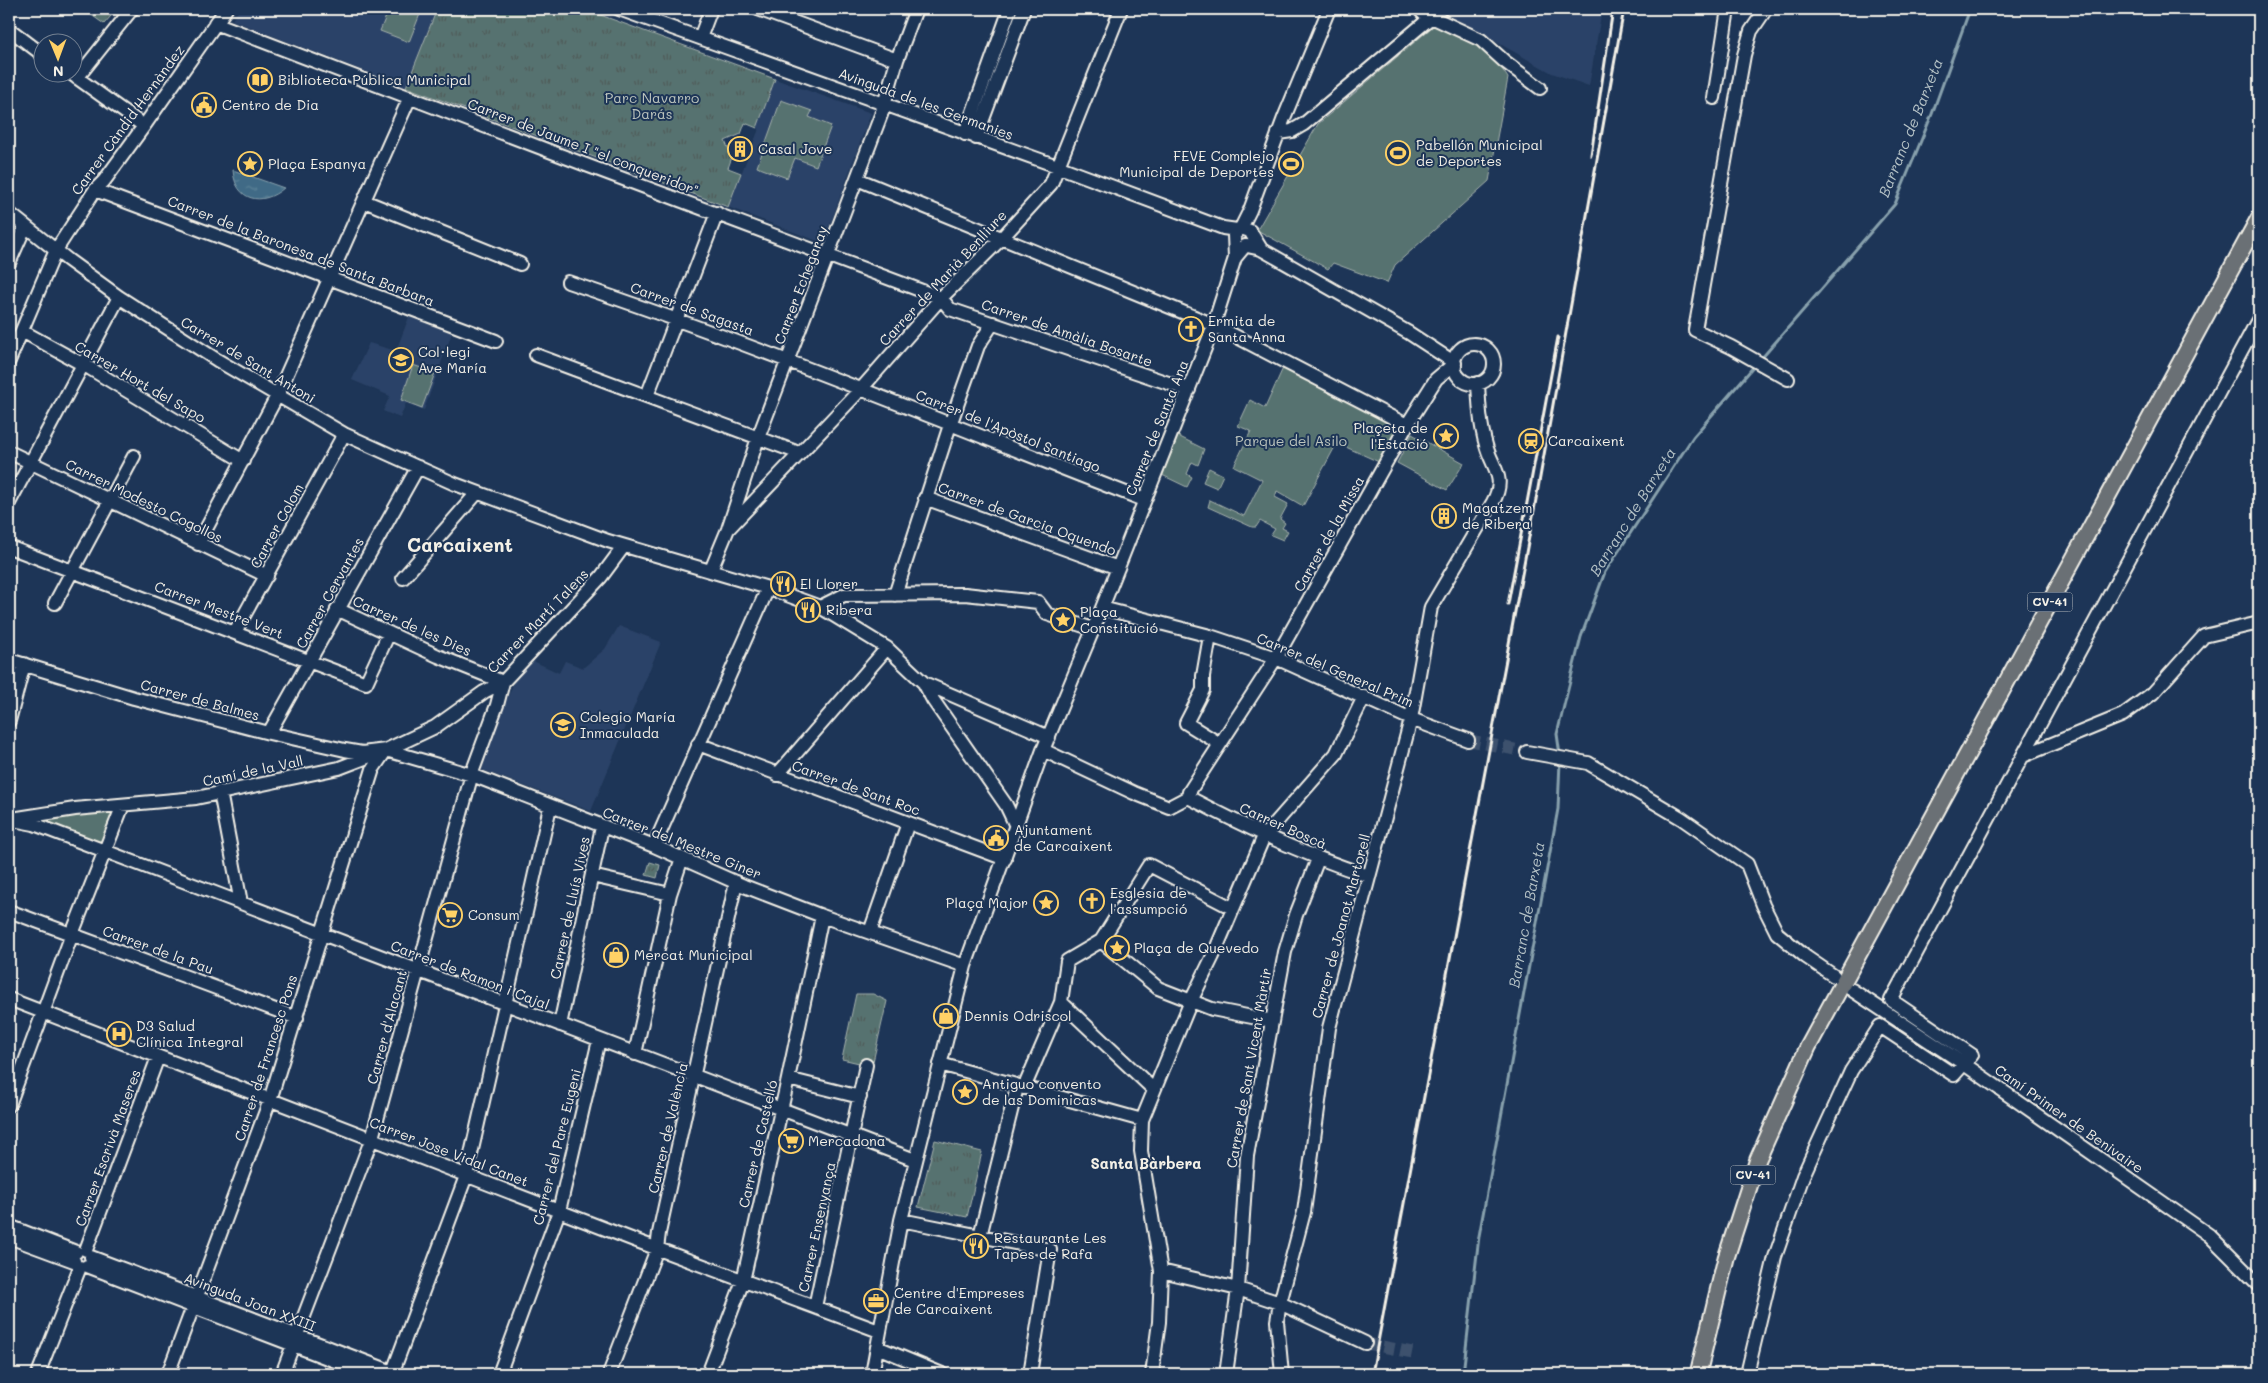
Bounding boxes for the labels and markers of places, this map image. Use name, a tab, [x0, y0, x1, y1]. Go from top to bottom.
library icon: Biblioteca Pública Municipal	[247, 67, 273, 93]
place label: Biblioteca Pública Municipal	[278, 70, 471, 89]
public building icon: Centro de Dia	[191, 92, 217, 118]
place label: Centro de Dia	[222, 95, 319, 114]
place label: Pabellón Municipal de Deportes	[1416, 135, 1543, 170]
building icon: Casal Jove	[727, 136, 753, 162]
place label: Casal Jove	[758, 139, 832, 158]
sports icon: Pabellón Municipal de Deportes	[1385, 140, 1411, 166]
place label: FEVE Complejo Municipal de Deportes	[1119, 146, 1274, 181]
place icon: Plaça Espanya	[237, 151, 263, 177]
sports icon: FEVE Complejo Municipal de Deportes	[1278, 151, 1304, 177]
place label: Plaça Espanya	[268, 154, 366, 173]
place label: Ermita de Santa Anna	[1208, 311, 1286, 346]
church icon: Ermita de Santa Anna	[1178, 316, 1204, 342]
place label: Col·legi Ave María	[418, 342, 487, 377]
school or university icon: Col·legi Ave María	[388, 347, 414, 373]
place label: Plaçeta de l'Estació	[1353, 418, 1428, 453]
place icon: Plaçeta de l'Estació	[1433, 423, 1459, 449]
station icon: Carcaixent	[1518, 428, 1544, 454]
place label: Carcaixent	[1548, 431, 1625, 450]
place label: Magatzem de Ribera	[1462, 498, 1533, 533]
building icon: Magatzem de Ribera	[1431, 503, 1457, 529]
restaurant icon: El Llorer	[770, 571, 796, 597]
place label: El Llorer	[800, 574, 858, 593]
restaurant icon: Ribera	[795, 597, 821, 623]
place label: Ribera	[826, 600, 873, 619]
place label: Plaça Constitució	[1080, 602, 1158, 637]
place icon: Plaça Constitució	[1050, 607, 1076, 633]
place label: Colegio María Inmaculada	[580, 707, 676, 742]
school or university icon: Colegio María Inmaculada	[550, 712, 576, 738]
place label: Ajuntament de Carcaixent	[1014, 820, 1113, 855]
public building icon: Ajuntament de Carcaixent	[983, 825, 1009, 851]
place label: Esglesia de l'assumpció	[1110, 883, 1187, 918]
church icon: Esglesia de l'assumpció	[1079, 888, 1105, 914]
place icon: Plaça Major	[1033, 890, 1059, 916]
place label: Plaça Major	[946, 893, 1028, 912]
supermarket icon: Consum	[437, 902, 463, 928]
place label: Consum	[468, 905, 520, 924]
place icon: Plaça de Quevedo	[1104, 935, 1130, 961]
place label: Plaça de Quevedo	[1134, 938, 1259, 957]
shop icon: Mercat Municipal	[603, 942, 629, 968]
place label: Mercat Municipal	[634, 945, 753, 964]
shop icon: Dennis Odriscol	[933, 1003, 959, 1029]
place label: Dennis Odriscol	[964, 1006, 1072, 1025]
place label: D3 Salud Clínica Integral	[136, 1016, 243, 1051]
hospital icon: D3 Salud Clínica Integral	[106, 1021, 132, 1047]
place label: Antiguo convento de las Dominicas	[982, 1074, 1101, 1109]
place icon: Antiguo convento de las Dominicas	[952, 1079, 978, 1105]
supermarket icon: Mercadona	[778, 1128, 804, 1154]
place label: Mercadona	[808, 1131, 885, 1150]
place label: Restaurante Les Tapes de Rafa	[994, 1228, 1107, 1263]
restaurant icon: Restaurante Les Tapes de Rafa	[963, 1233, 989, 1259]
place label: Centre d'Empreses de Carcaixent	[894, 1283, 1025, 1318]
office icon: Centre d'Empreses de Carcaixent	[863, 1288, 889, 1314]

